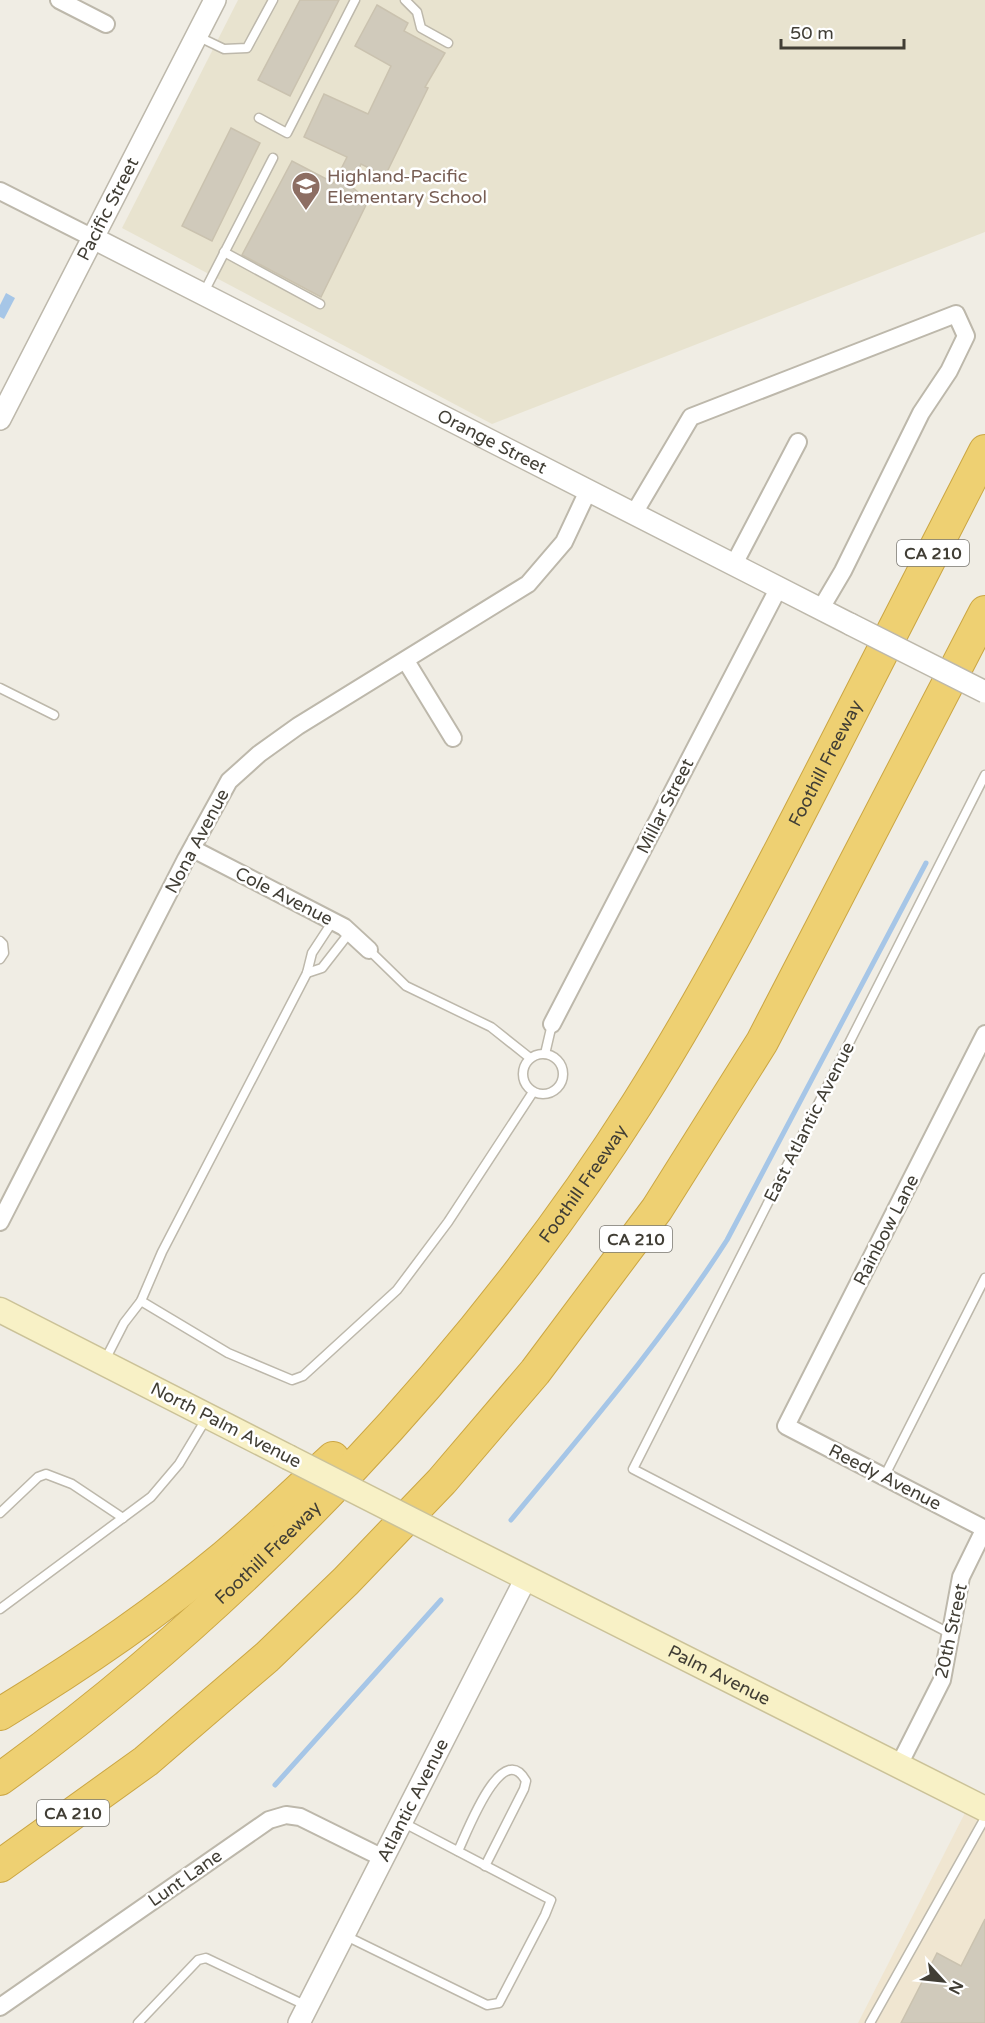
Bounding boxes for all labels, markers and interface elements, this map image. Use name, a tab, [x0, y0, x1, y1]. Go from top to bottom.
scale bar	[781, 12, 904, 50]
text: 50 m	[790, 22, 834, 44]
street label: Pacific Street	[72, 154, 143, 264]
place label: Highland-Pacific Elementary School	[327, 165, 487, 208]
school or university icon: Highland-Pacific Elementary School	[290, 170, 322, 212]
street label: Orange Street	[434, 404, 551, 479]
road number: CA 210	[897, 540, 969, 566]
street label: Foothill Freeway	[784, 696, 867, 830]
street label: Millar Street	[632, 755, 698, 857]
street label: Nona Avenue	[160, 785, 234, 897]
street label: Cole Avenue	[231, 862, 337, 930]
street label: East Atlantic Avenue	[759, 1038, 859, 1206]
street label: Foothill Freeway	[534, 1120, 632, 1247]
street label: Rainbow Lane	[849, 1171, 923, 1289]
road number: CA 210	[600, 1226, 672, 1252]
street label: North Palm Avenue	[147, 1377, 305, 1473]
street label: Reedy Avenue	[825, 1439, 945, 1515]
street label: Foothill Freeway	[210, 1496, 326, 1609]
street label: 20th Street	[930, 1581, 972, 1681]
street label: Palm Avenue	[664, 1640, 774, 1710]
street label: Atlantic Avenue	[372, 1735, 453, 1866]
road number: CA 210	[37, 1800, 109, 1826]
street label: Lunt Lane	[144, 1845, 226, 1911]
north arrow	[913, 1951, 973, 2011]
text: N	[944, 1977, 967, 1998]

